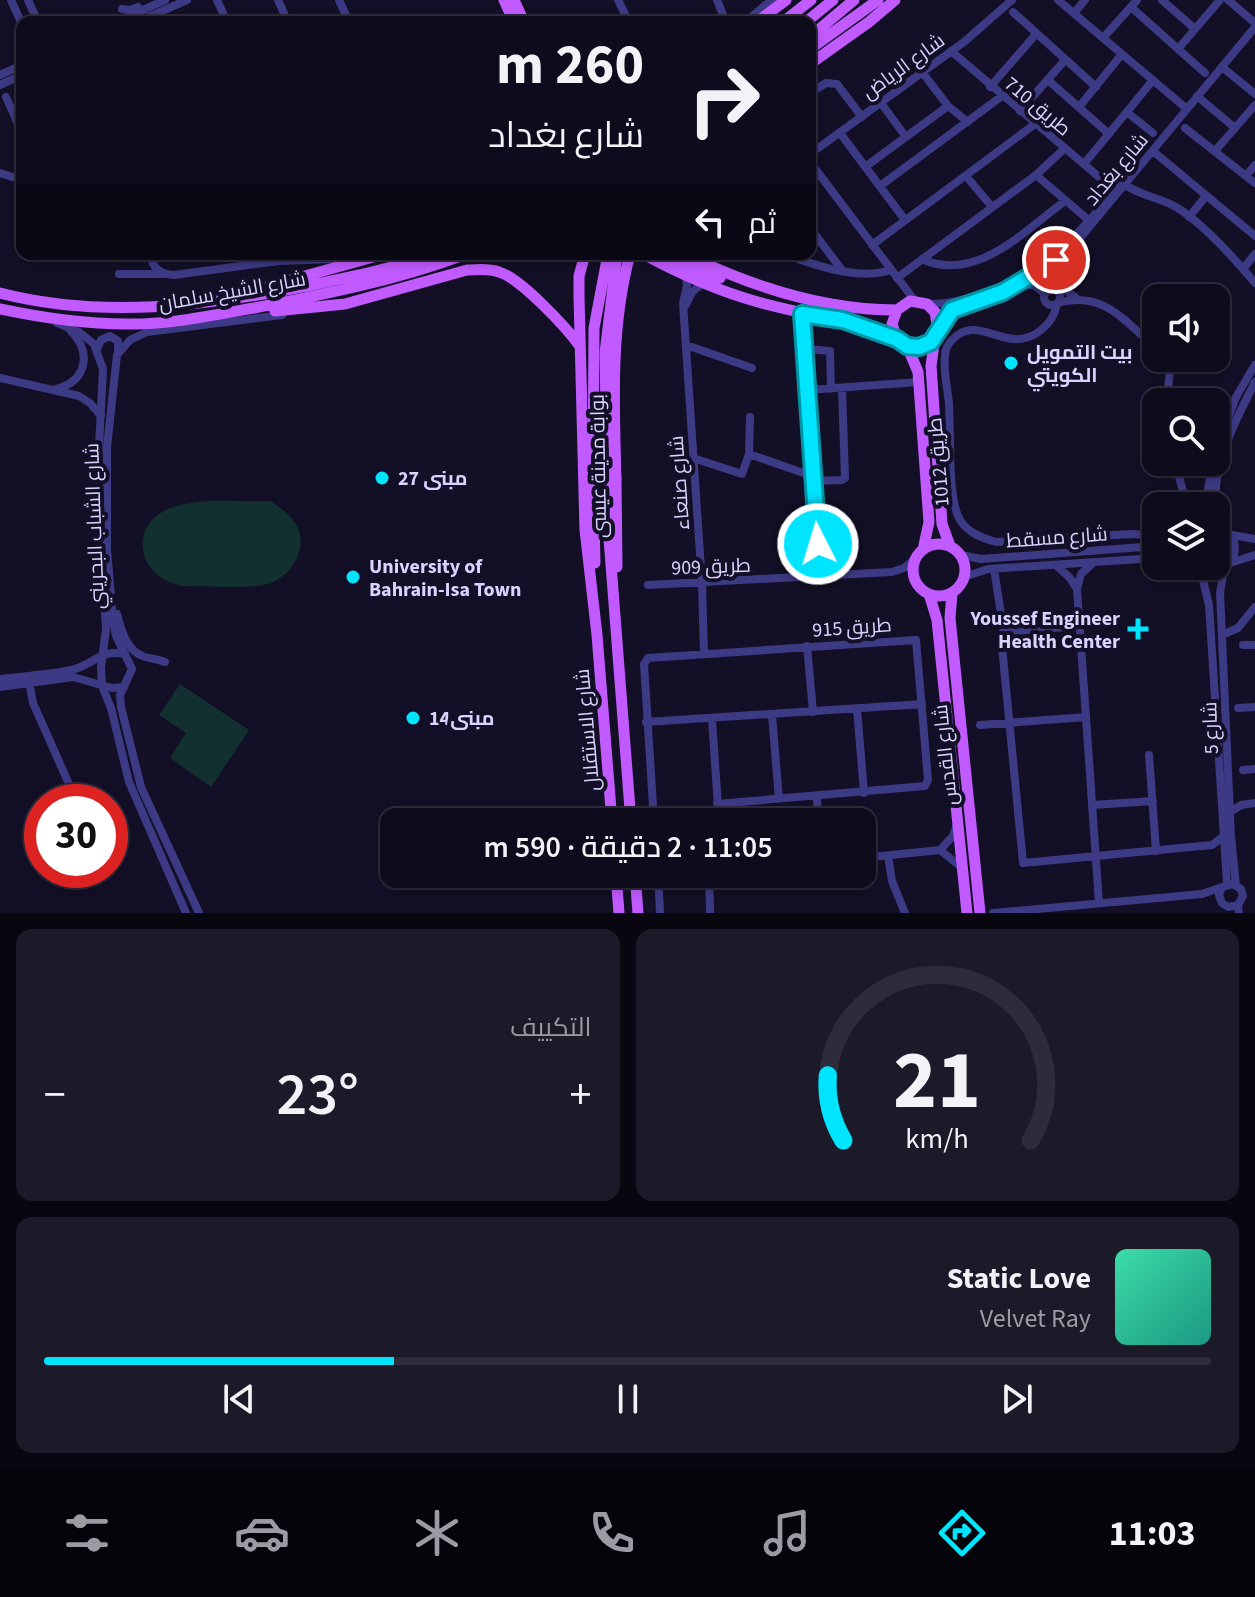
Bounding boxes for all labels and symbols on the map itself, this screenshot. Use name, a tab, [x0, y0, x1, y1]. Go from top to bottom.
street label: شارع الرياض	[856, 27, 951, 106]
street label: طريق 710	[998, 70, 1077, 143]
street label: شارع بغداد	[1078, 127, 1155, 212]
pin	[1022, 226, 1090, 294]
street label: شارع الشيخ سلمان	[157, 265, 308, 319]
place label: بيت التمويل الكويتي	[1027, 339, 1132, 392]
marker: بيت التمويل الكويتي	[1002, 354, 1020, 372]
street label: بوابة مدينة عيسى	[584, 394, 614, 538]
street label: طريق 1012	[921, 416, 957, 508]
street label: شارع صنعاء	[663, 435, 697, 531]
street label: شارع الشباب البحريني	[78, 442, 113, 610]
place label: مبنى 27	[398, 465, 468, 493]
marker: مبنى 27	[373, 469, 391, 487]
position arrow	[776, 502, 860, 586]
street label: شارع مسقط	[1005, 520, 1109, 556]
street label: طريق 909	[671, 552, 751, 582]
place label: University of Bahrain-Isa Town	[369, 553, 522, 604]
marker: University of Bahrain-Isa Town	[344, 568, 362, 586]
place label: Youssef Engineer Health Center	[970, 605, 1120, 656]
street label: طريق 915	[811, 611, 893, 645]
marker: Youssef Engineer Health Center	[1127, 618, 1149, 640]
street label: شارع الاستقلال	[569, 667, 607, 792]
street label: شارع 5	[1196, 701, 1226, 755]
street label: شارع القدس	[927, 703, 965, 807]
place label: مبنى14	[429, 705, 495, 733]
marker: مبنى14	[404, 709, 422, 727]
speed limit sign: 30	[24, 784, 128, 888]

